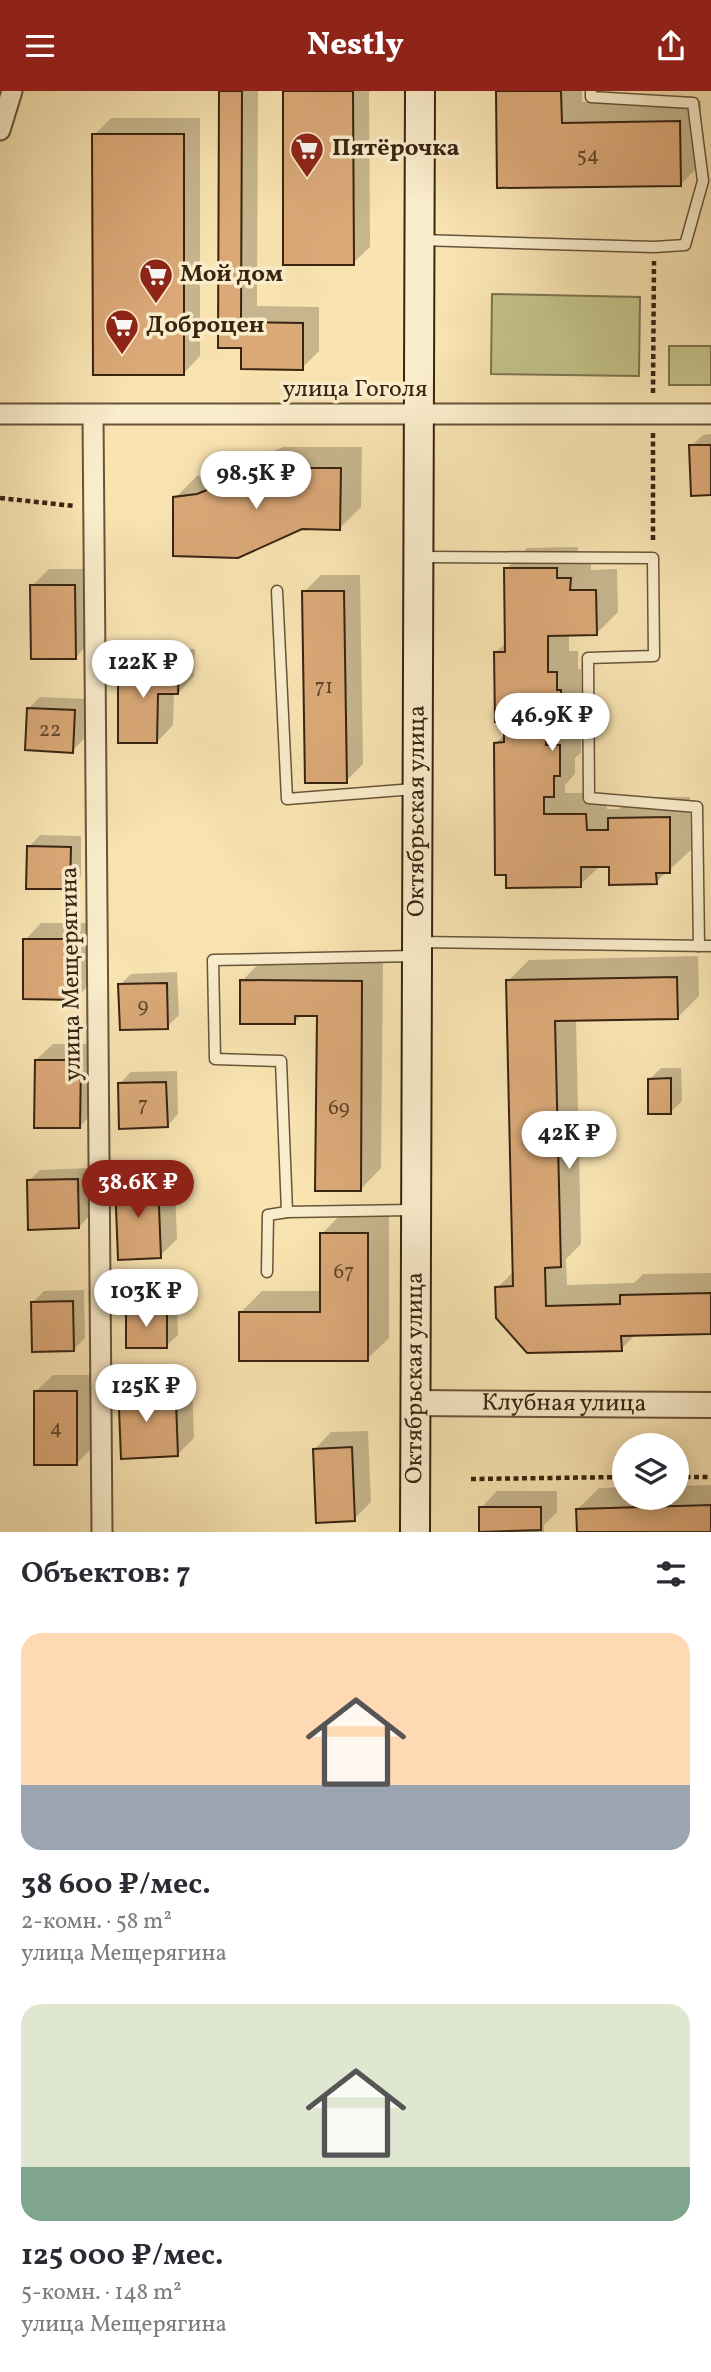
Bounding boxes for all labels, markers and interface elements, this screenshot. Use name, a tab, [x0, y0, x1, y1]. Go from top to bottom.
text: Nestly	[307, 24, 404, 68]
icon: menu	[21, 27, 59, 65]
icon: share	[652, 27, 690, 65]
supermarket icon: Пятёрочка	[288, 130, 326, 179]
place label: Пятёрочка	[332, 132, 460, 166]
house number: 54	[577, 141, 599, 170]
supermarket icon: Мой дом	[137, 256, 175, 305]
place label: Мой дом	[180, 258, 283, 292]
supermarket icon: Доброцен	[103, 307, 141, 356]
place label: Доброцен	[146, 309, 264, 343]
street label: улица Гоголя	[283, 373, 427, 407]
pin: 98.5K ₽	[191, 451, 321, 511]
text: 98.5K ₽	[216, 458, 296, 490]
pin: 122K ₽	[86, 641, 200, 700]
text: 122K ₽	[108, 647, 178, 679]
house number: 71	[315, 673, 333, 702]
pin: 46.9K ₽	[487, 693, 617, 753]
text: 46.9K ₽	[511, 700, 593, 732]
street label: Октябрьская улица	[400, 705, 435, 917]
house number: 22	[39, 716, 61, 745]
street label: улица Мещерягина	[53, 866, 91, 1082]
house number: 9	[138, 992, 149, 1021]
house number: 7	[138, 1091, 148, 1120]
house number: 69	[328, 1094, 350, 1123]
pin: 42K ₽	[520, 1111, 618, 1171]
text: 42K ₽	[538, 1118, 600, 1150]
pin: 38.6K ₽	[73, 1161, 203, 1220]
text: 38.6K ₽	[98, 1167, 178, 1199]
house number: 67	[334, 1258, 354, 1287]
pin: 103K ₽	[89, 1269, 203, 1329]
street label: Октябрьская улица	[398, 1272, 433, 1484]
text: 103K ₽	[110, 1276, 182, 1308]
pin: 125K ₽	[89, 1365, 203, 1424]
text: 125K ₽	[111, 1371, 181, 1403]
street label: Клубная улица	[481, 1386, 647, 1422]
house number: 4	[50, 1414, 62, 1443]
map controls	[612, 1433, 689, 1510]
button: layers	[612, 1433, 689, 1510]
text: Объектов: 7	[21, 1553, 191, 1595]
icon: filters	[652, 1555, 690, 1593]
icon: home	[293, 1679, 419, 1805]
text: 38 600 ₽/мес.	[21, 1864, 211, 1906]
text: 2-комн. · 58 m²	[21, 1906, 172, 1938]
text: улица Мещерягина	[21, 1938, 227, 1970]
icon: home	[293, 2050, 419, 2176]
text: 125 000 ₽/мес.	[21, 2235, 223, 2277]
text: 5-комн. · 148 m²	[21, 2277, 182, 2309]
text: улица Мещерягина	[21, 2309, 227, 2341]

